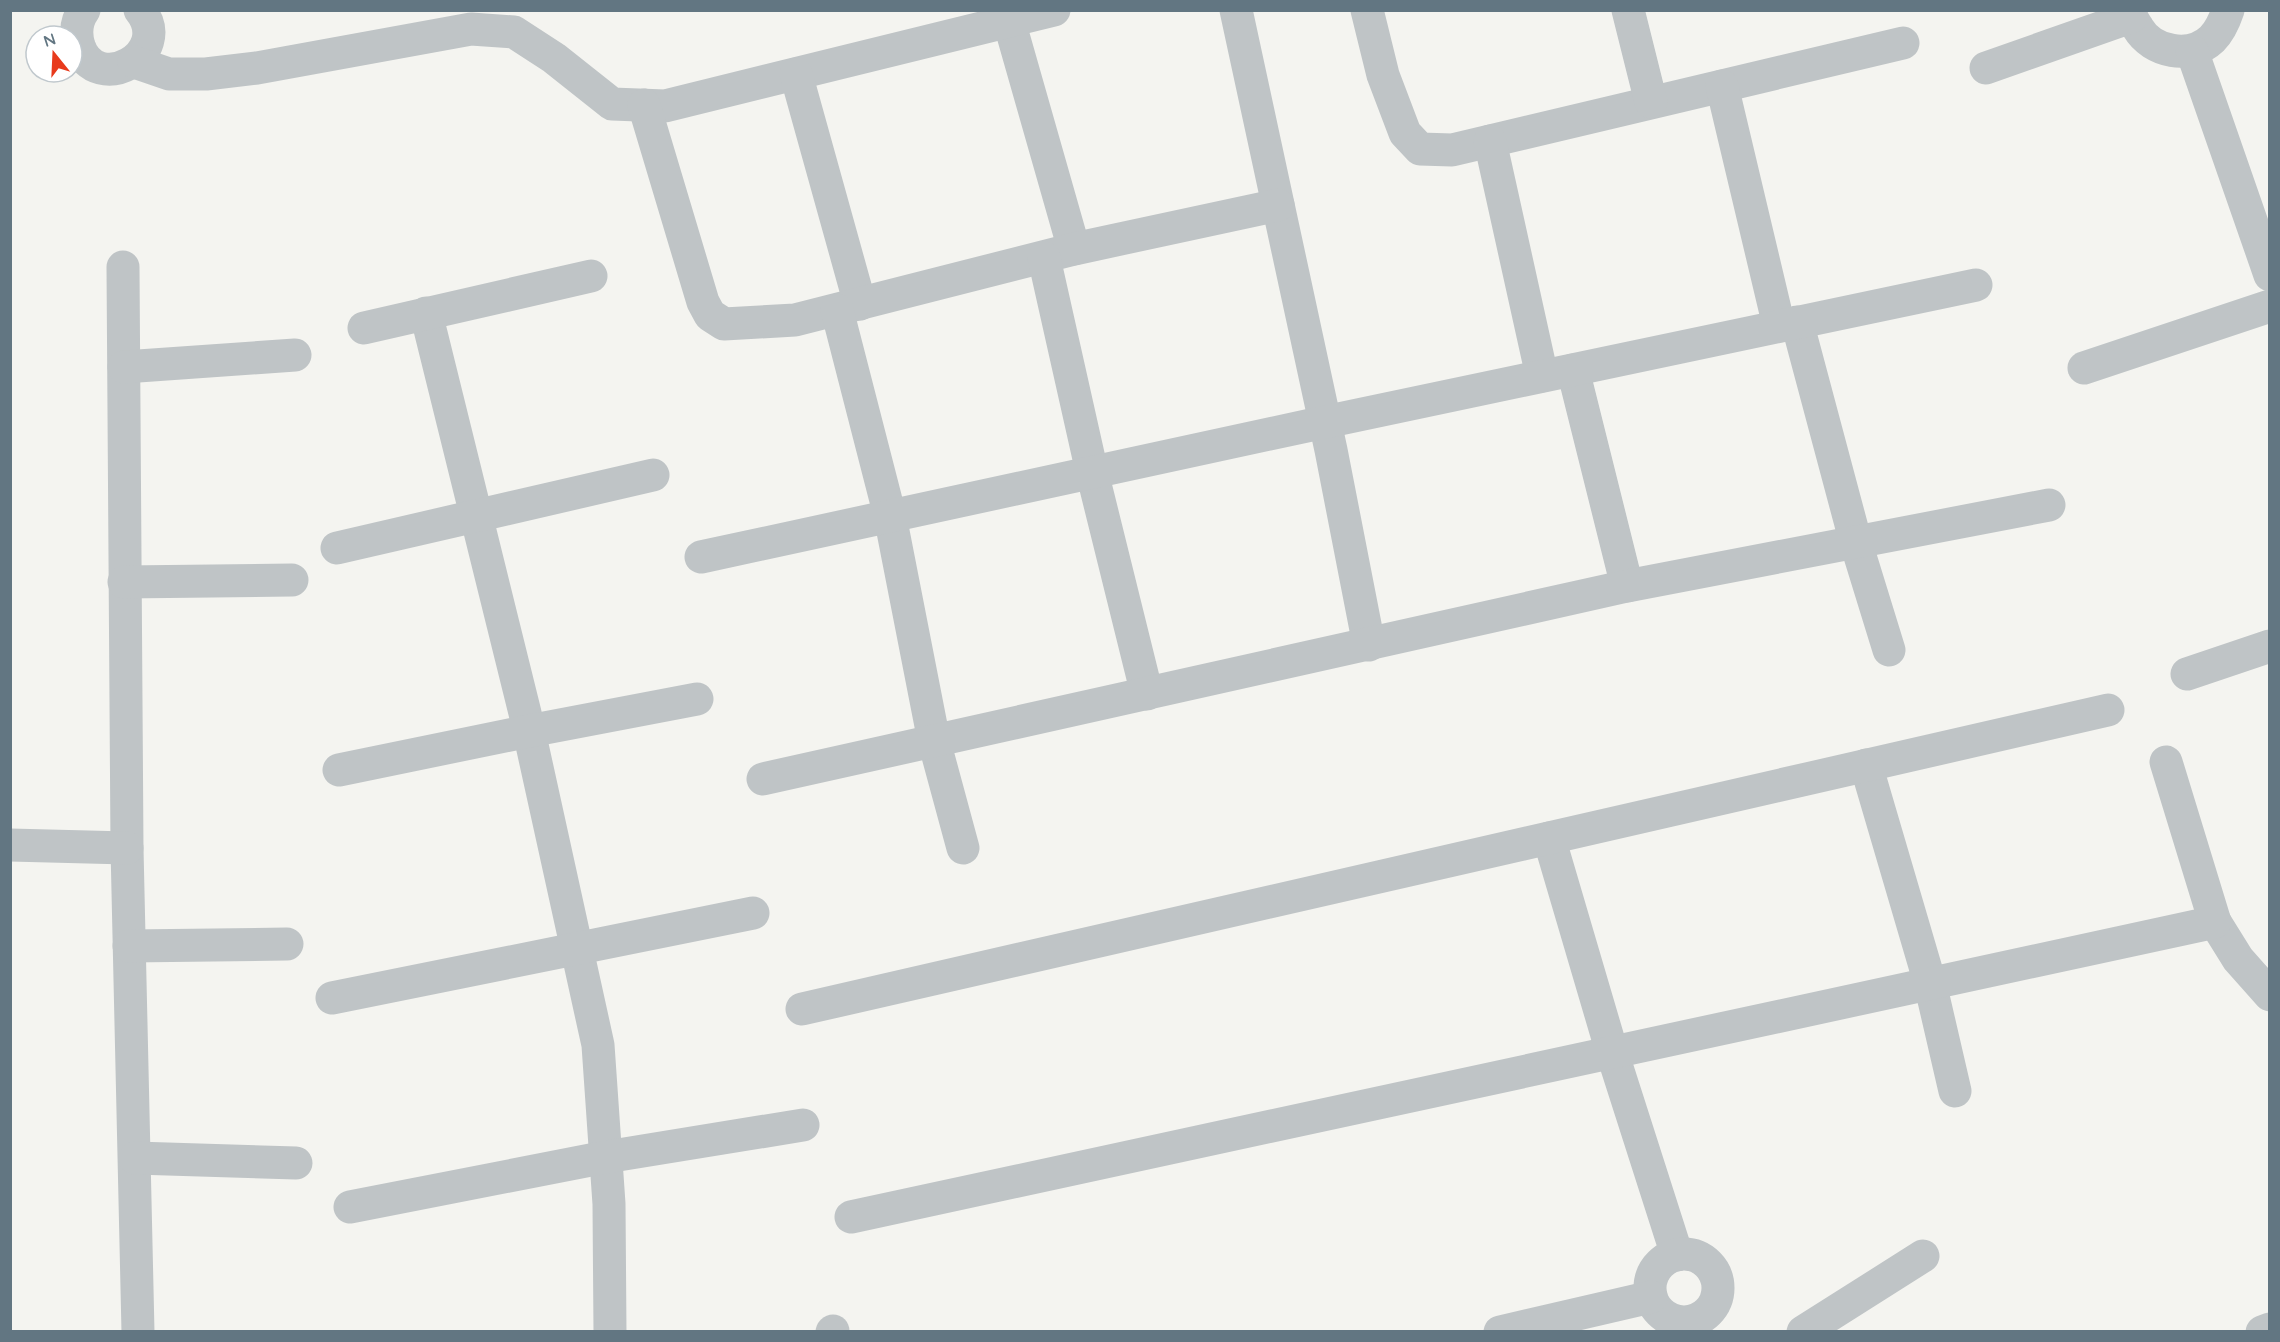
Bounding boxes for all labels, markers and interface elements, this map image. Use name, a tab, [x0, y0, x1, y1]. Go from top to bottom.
north arrow	[24, 24, 84, 84]
text: N	[41, 28, 58, 51]

